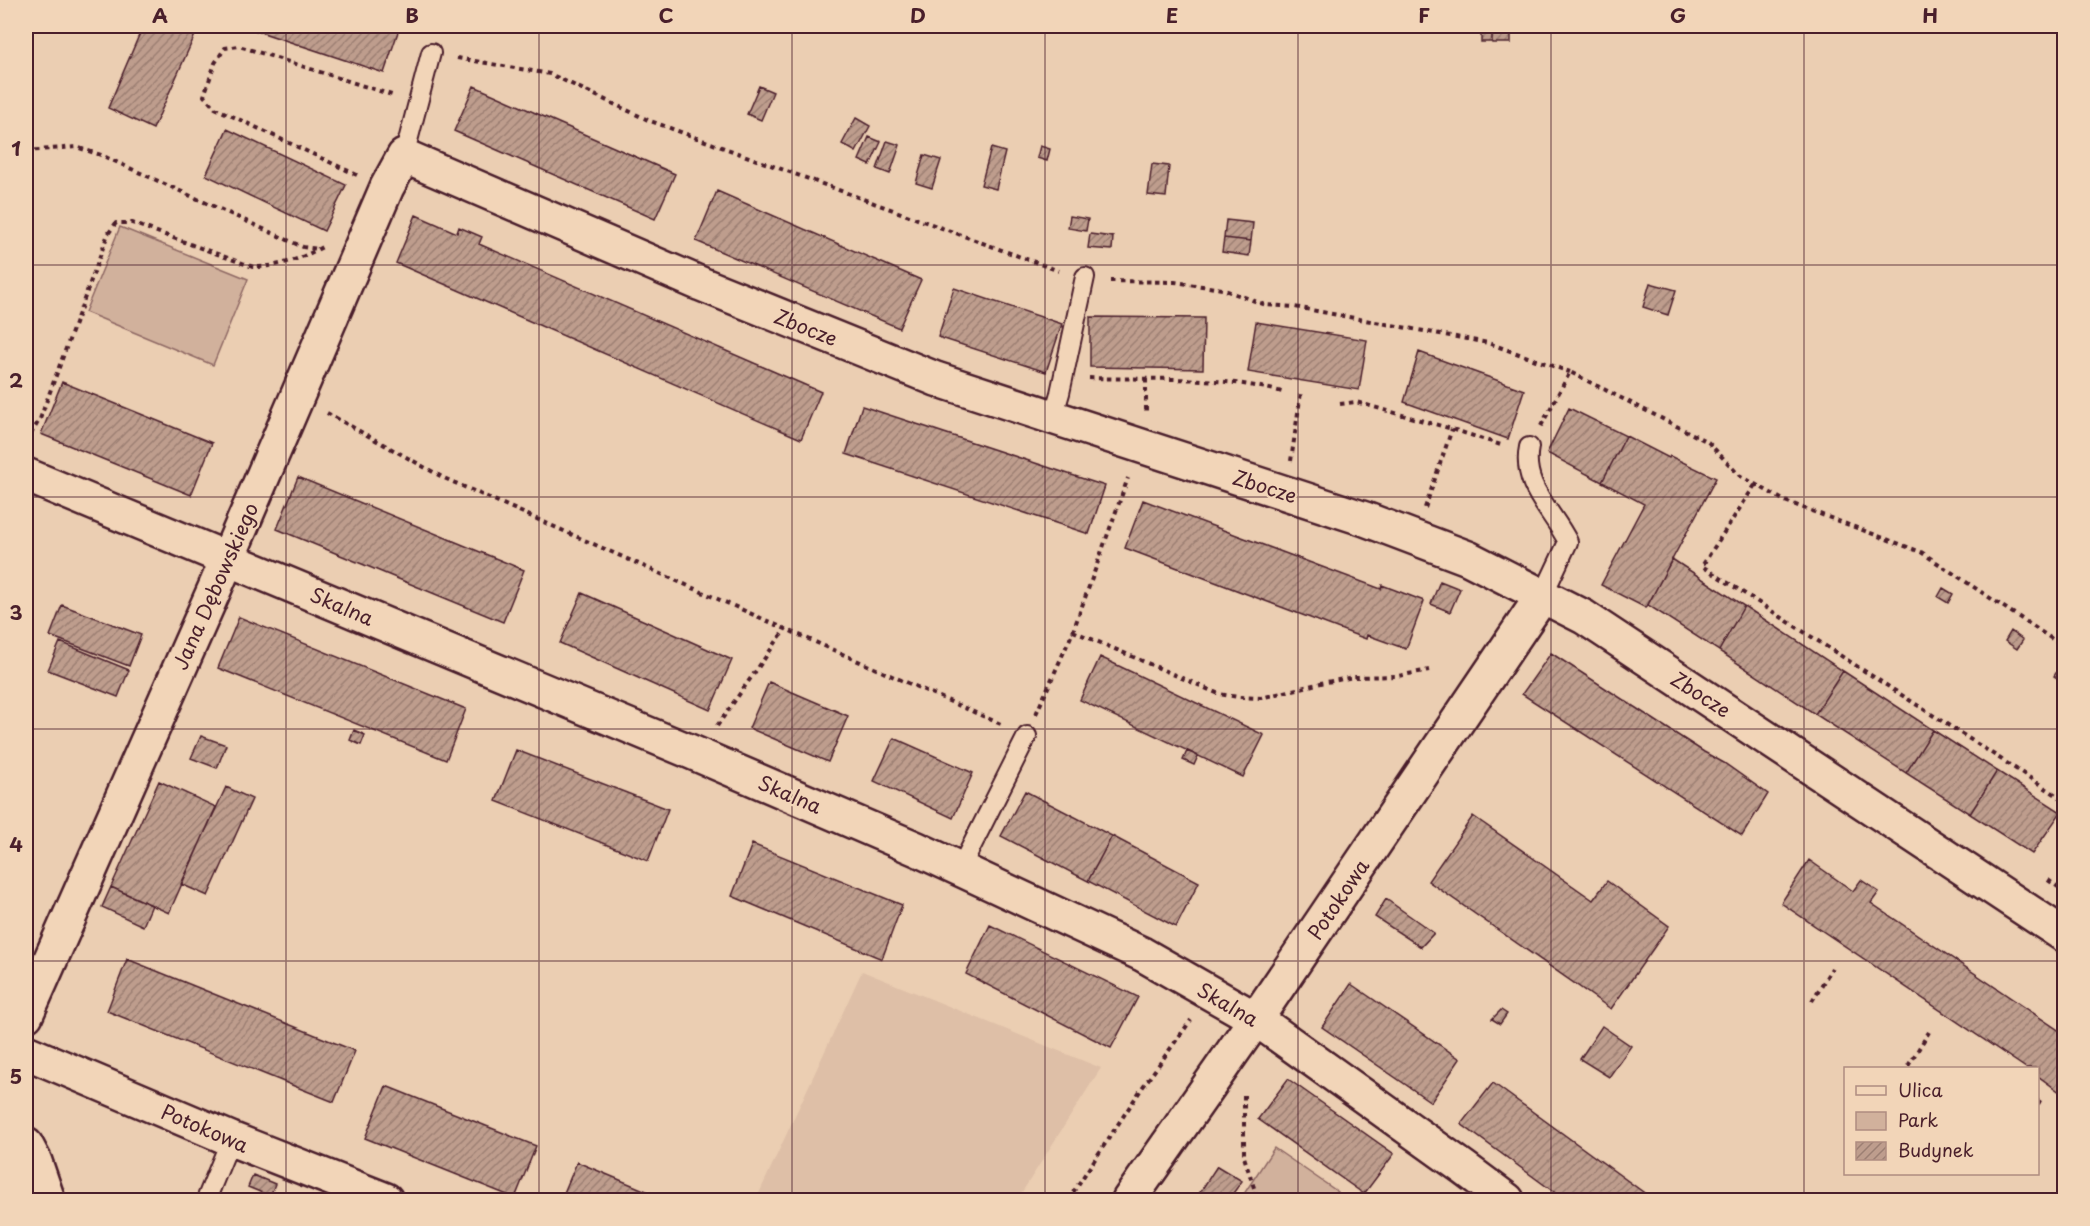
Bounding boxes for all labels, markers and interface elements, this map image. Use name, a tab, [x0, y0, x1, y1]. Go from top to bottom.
text: A	[152, 0, 168, 30]
text: B	[405, 0, 419, 30]
text: C	[658, 0, 674, 30]
text: D	[910, 0, 926, 30]
text: E	[1166, 0, 1178, 30]
text: F	[1418, 0, 1430, 30]
text: G	[1670, 0, 1686, 30]
text: H	[1922, 0, 1938, 30]
text: 1	[11, 133, 21, 163]
street label: Zbocze	[770, 301, 842, 353]
text: 2	[9, 365, 23, 395]
street label: Zbocze	[1229, 462, 1301, 510]
street label: Jana Dębowskiego	[165, 498, 265, 674]
street label: Skalna	[306, 579, 379, 633]
text: 3	[9, 597, 23, 627]
street label: Zbocze	[1665, 663, 1737, 725]
street label: Skalna	[754, 767, 827, 821]
text: 4	[9, 829, 23, 859]
street label: Potokowa	[1300, 852, 1376, 945]
street label: Skalna	[1192, 974, 1265, 1034]
text: 5	[10, 1061, 22, 1091]
legend	[1844, 1067, 2039, 1175]
text: Ulica	[1898, 1076, 1943, 1103]
street label: Potokowa	[157, 1096, 254, 1160]
text: Park	[1898, 1106, 1938, 1133]
text: Budynek	[1898, 1136, 1974, 1163]

